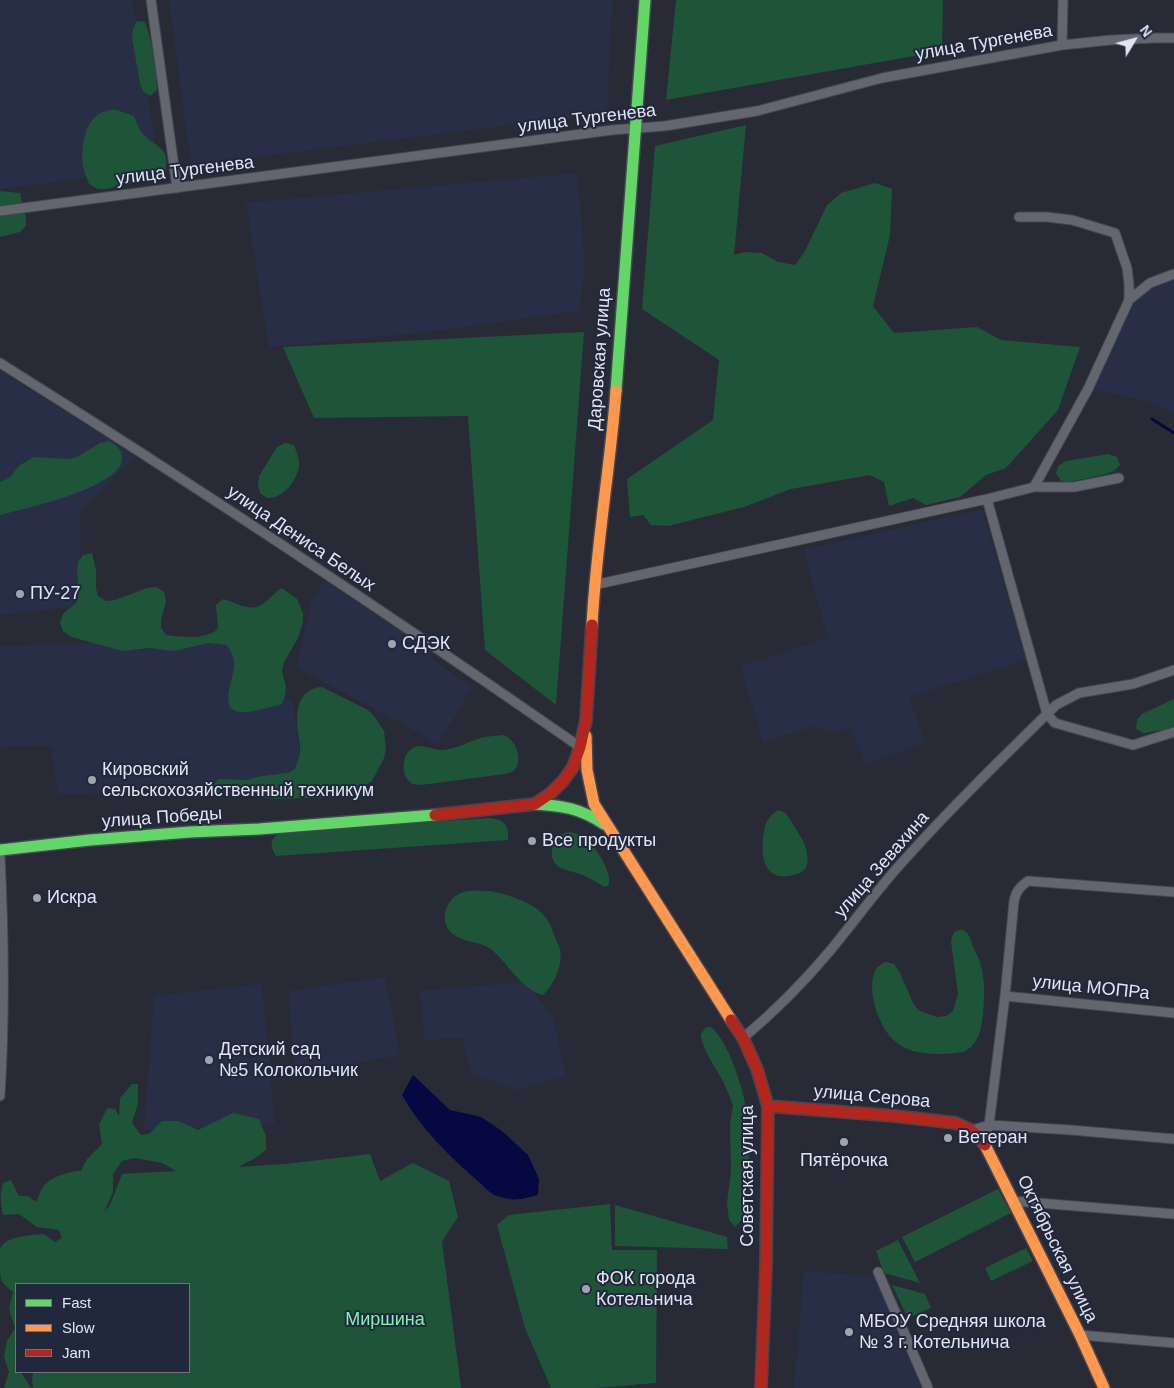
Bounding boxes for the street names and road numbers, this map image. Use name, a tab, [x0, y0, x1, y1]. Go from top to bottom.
street label: улица Тургенева	[914, 20, 1054, 66]
street label: улица Тургенева	[517, 100, 657, 138]
street label: улица Тургенева	[115, 152, 255, 190]
street label: Даровская улица	[584, 287, 616, 431]
street label: улица Дениса Белых	[223, 481, 379, 597]
street label: улица Победы	[101, 803, 223, 833]
street label: улица Зевахина	[830, 807, 934, 923]
street label: улица МОПРа	[1031, 971, 1151, 1005]
street label: улица Серова	[813, 1081, 931, 1113]
street label: Советская улица	[737, 1105, 759, 1247]
street label: Октябрьская улица	[1012, 1172, 1102, 1326]

